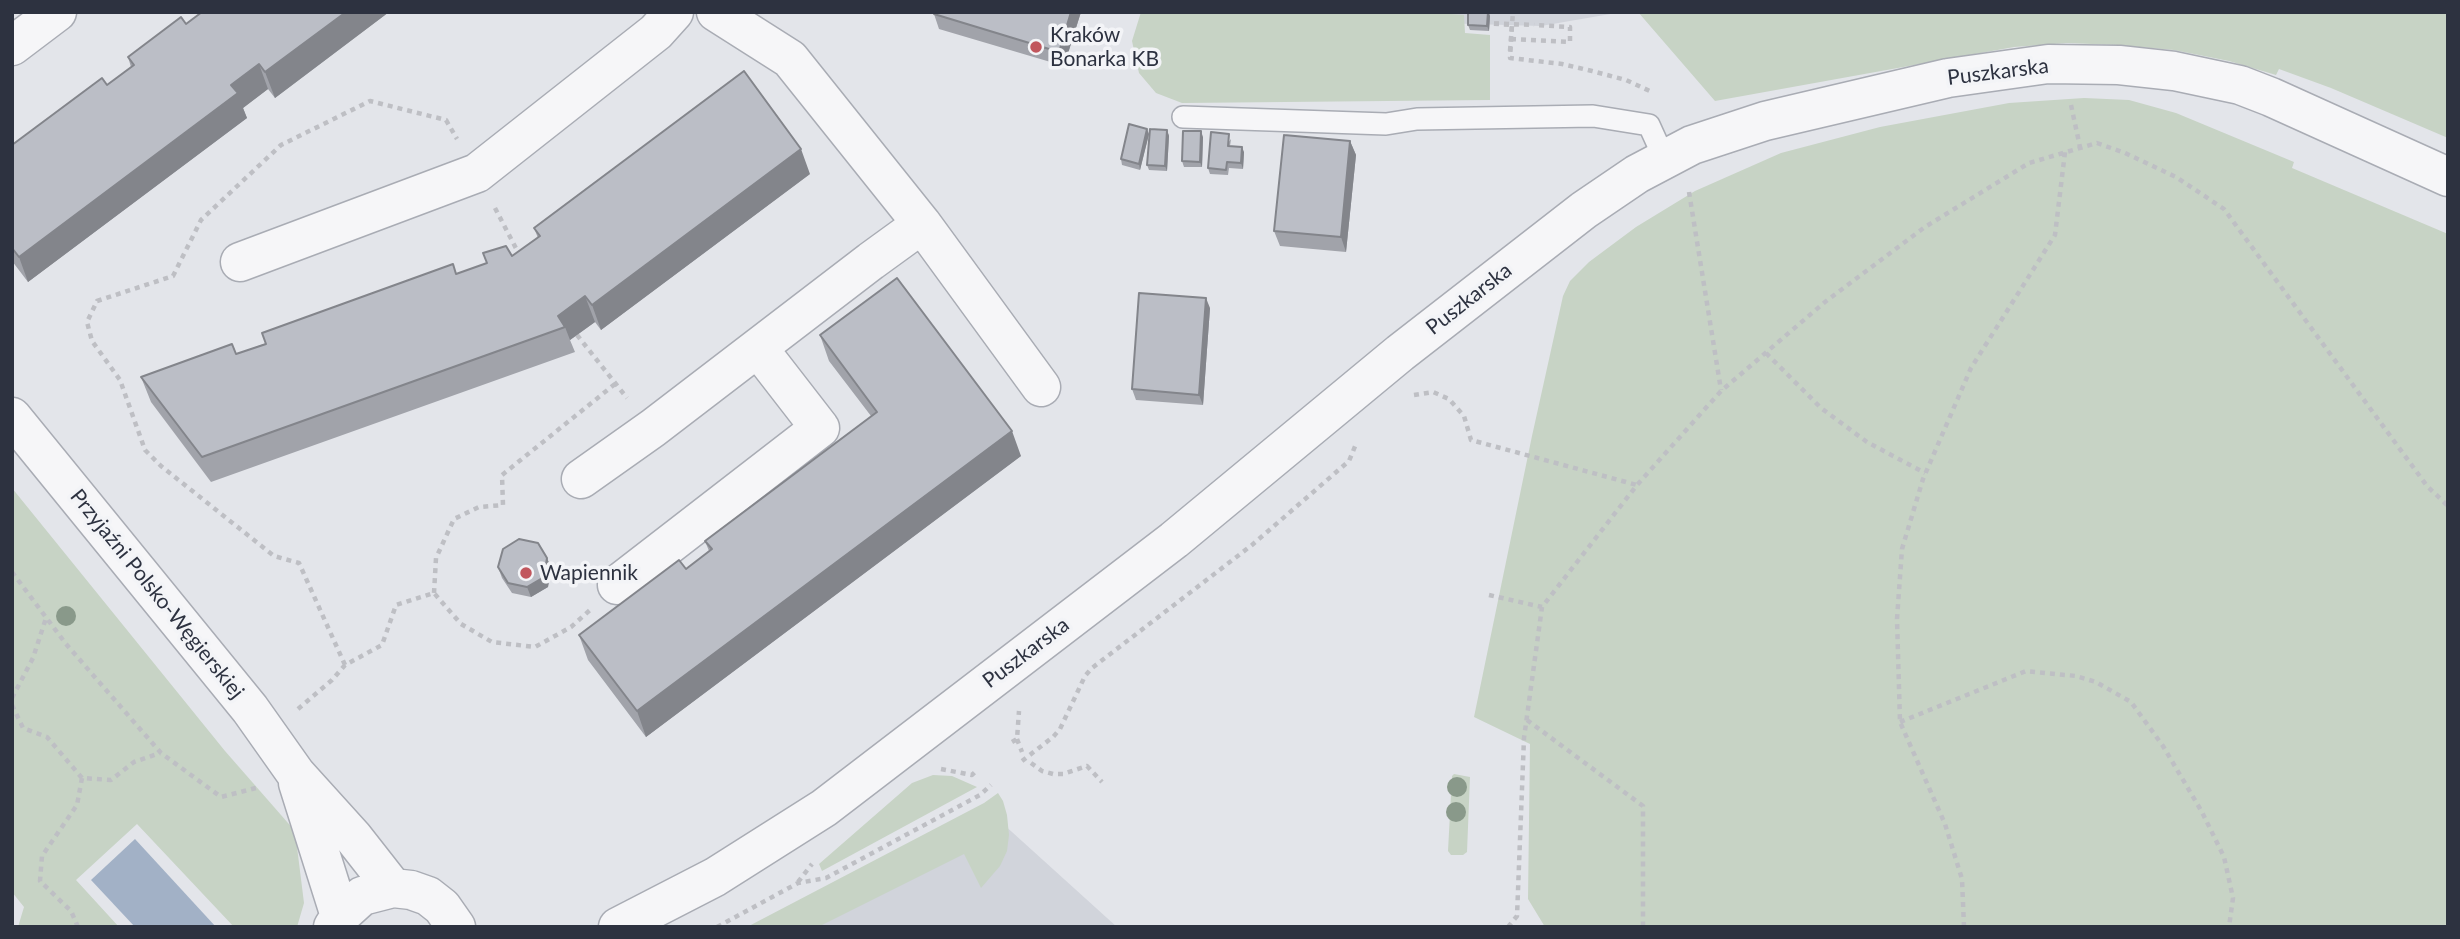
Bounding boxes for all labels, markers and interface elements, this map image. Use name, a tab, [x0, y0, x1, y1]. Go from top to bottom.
place label: Kraków Bonarka KB	[1050, 22, 1159, 72]
marker: Kraków Bonarka KB	[1028, 39, 1044, 55]
street label: Puszkarska	[1946, 53, 2050, 91]
street label: Puszkarska	[1421, 258, 1517, 340]
street label: Przyjaźni Polsko-Węgierskiej	[65, 484, 249, 704]
place label: Wapiennik	[540, 560, 638, 586]
marker: Wapiennik	[518, 565, 534, 581]
street label: Puszkarska	[978, 612, 1074, 694]

